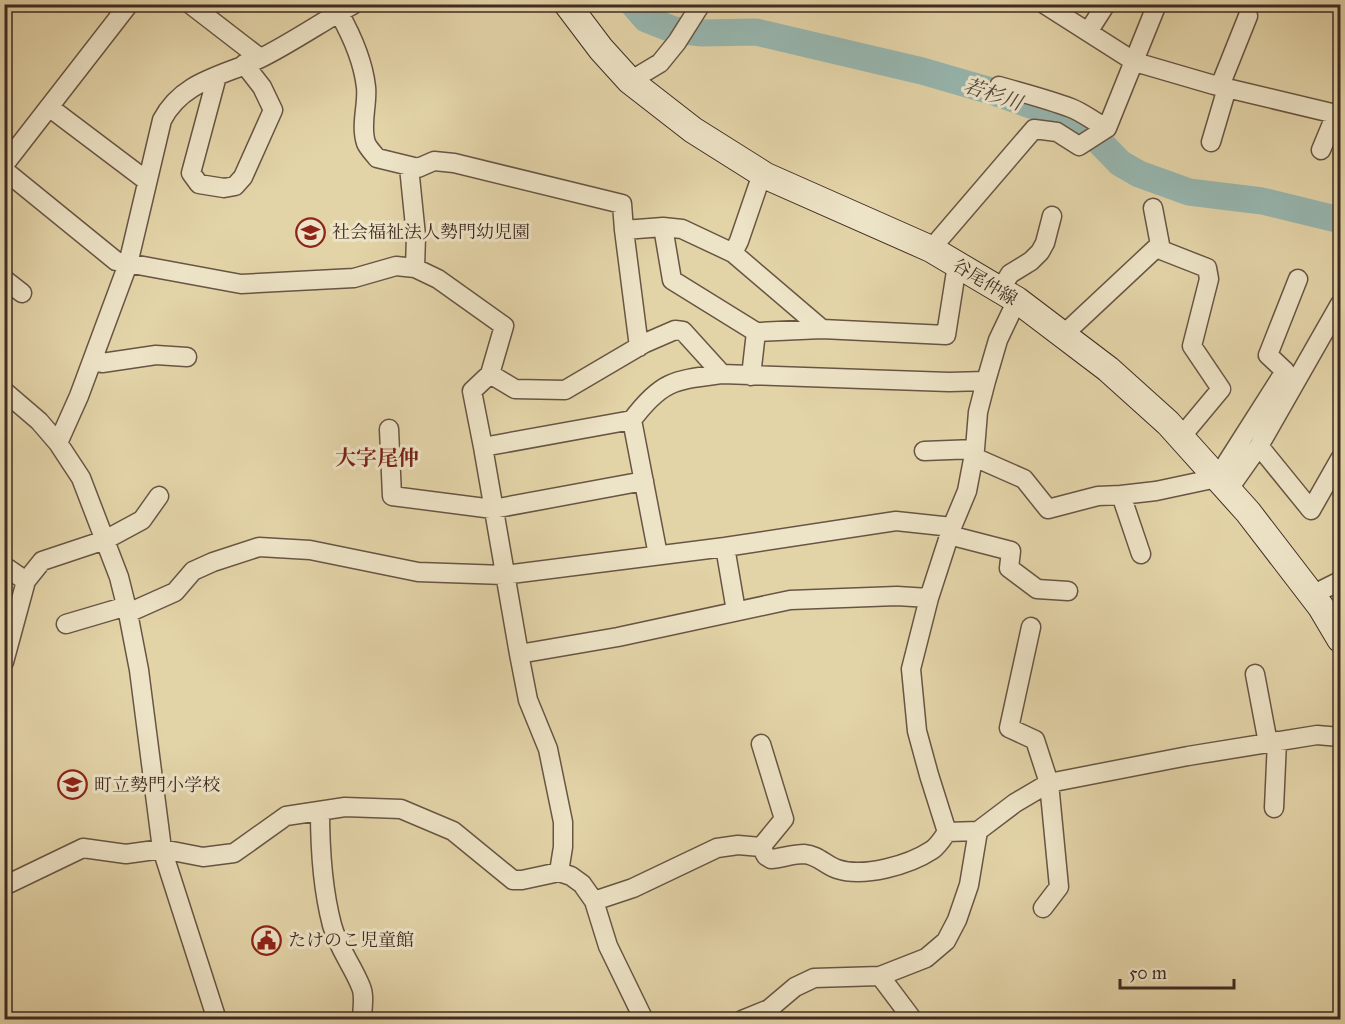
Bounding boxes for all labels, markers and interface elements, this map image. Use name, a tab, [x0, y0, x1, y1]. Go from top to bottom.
water label: 若杉川	[961, 73, 1027, 116]
school or university icon: 社会福祉法人勢門幼児園	[295, 216, 327, 248]
place label: 社会福祉法人勢門幼児園	[332, 221, 530, 243]
street label: 谷尾仲線	[948, 254, 1022, 310]
district label: 大字尾仲	[335, 445, 419, 471]
school or university icon: 町立勢門小学校	[57, 769, 89, 801]
place label: 町立勢門小学校	[94, 774, 220, 796]
public building icon: たけのこ児童館	[251, 924, 283, 956]
place label: たけのこ児童館	[288, 929, 414, 951]
scale bar	[1120, 952, 1234, 990]
text: 50 m	[1129, 962, 1167, 984]

